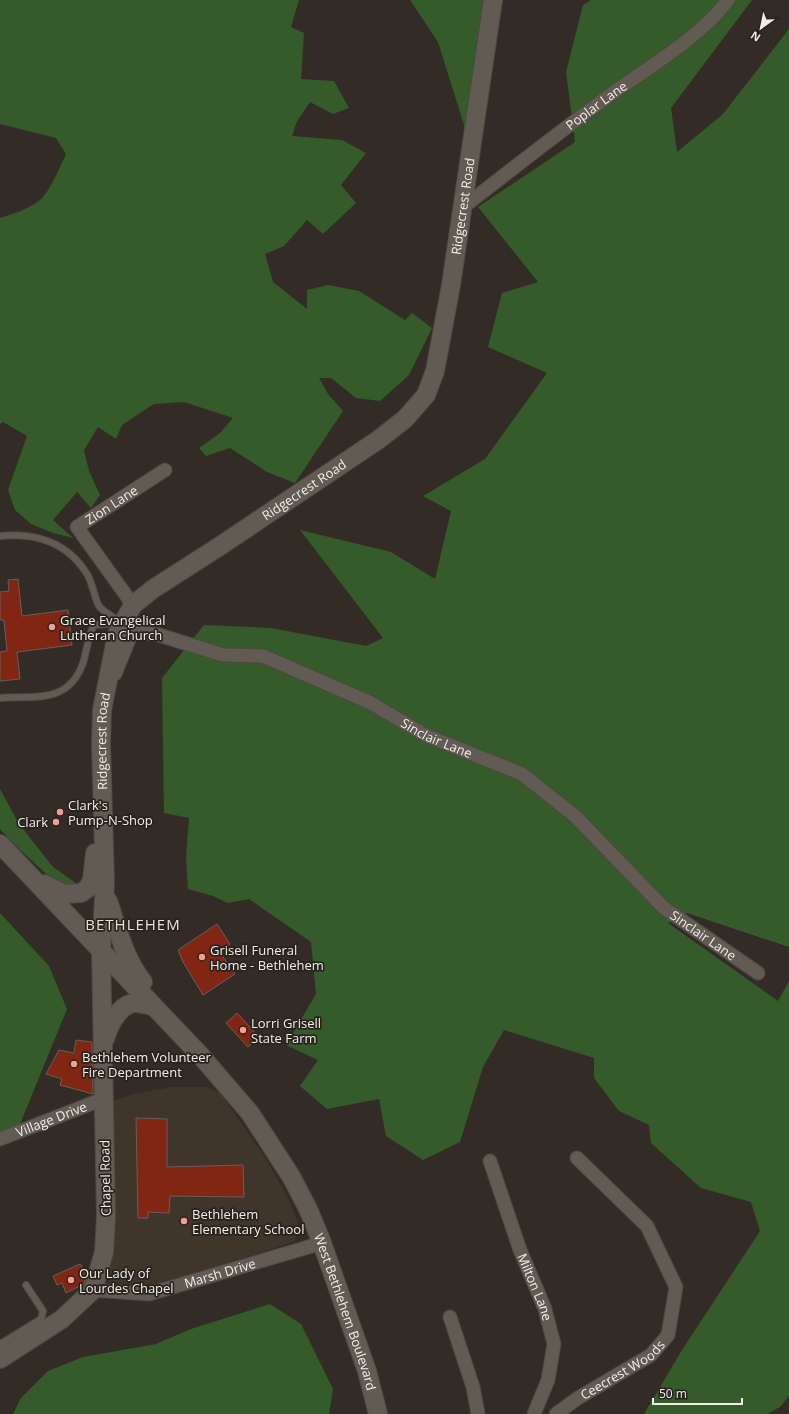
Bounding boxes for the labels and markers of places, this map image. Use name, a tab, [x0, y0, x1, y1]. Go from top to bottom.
place label: Grace Evangelical Lutheran Church	[60, 611, 165, 644]
marker: Grace Evangelical Lutheran Church	[47, 622, 57, 632]
place label: Clark's Pump-N-Shop	[68, 796, 153, 829]
marker: Clark's Pump-N-Shop	[55, 807, 65, 817]
place label: Clark	[17, 813, 48, 831]
marker: Clark	[51, 817, 61, 827]
place label: Grisell Funeral Home - Bethlehem	[210, 941, 324, 974]
marker: Grisell Funeral Home - Bethlehem	[197, 952, 207, 962]
place label: Lorri Grisell State Farm	[251, 1014, 321, 1047]
marker: Lorri Grisell State Farm	[238, 1025, 248, 1035]
place label: Bethlehem Volunteer Fire Department	[82, 1048, 212, 1081]
marker: Bethlehem Volunteer Fire Department	[69, 1059, 79, 1069]
place label: Bethlehem Elementary School	[192, 1205, 304, 1238]
marker: Bethlehem Elementary School	[179, 1216, 189, 1226]
place label: Our Lady of Lourdes Chapel	[79, 1264, 174, 1297]
marker: Our Lady of Lourdes Chapel	[66, 1275, 76, 1285]

